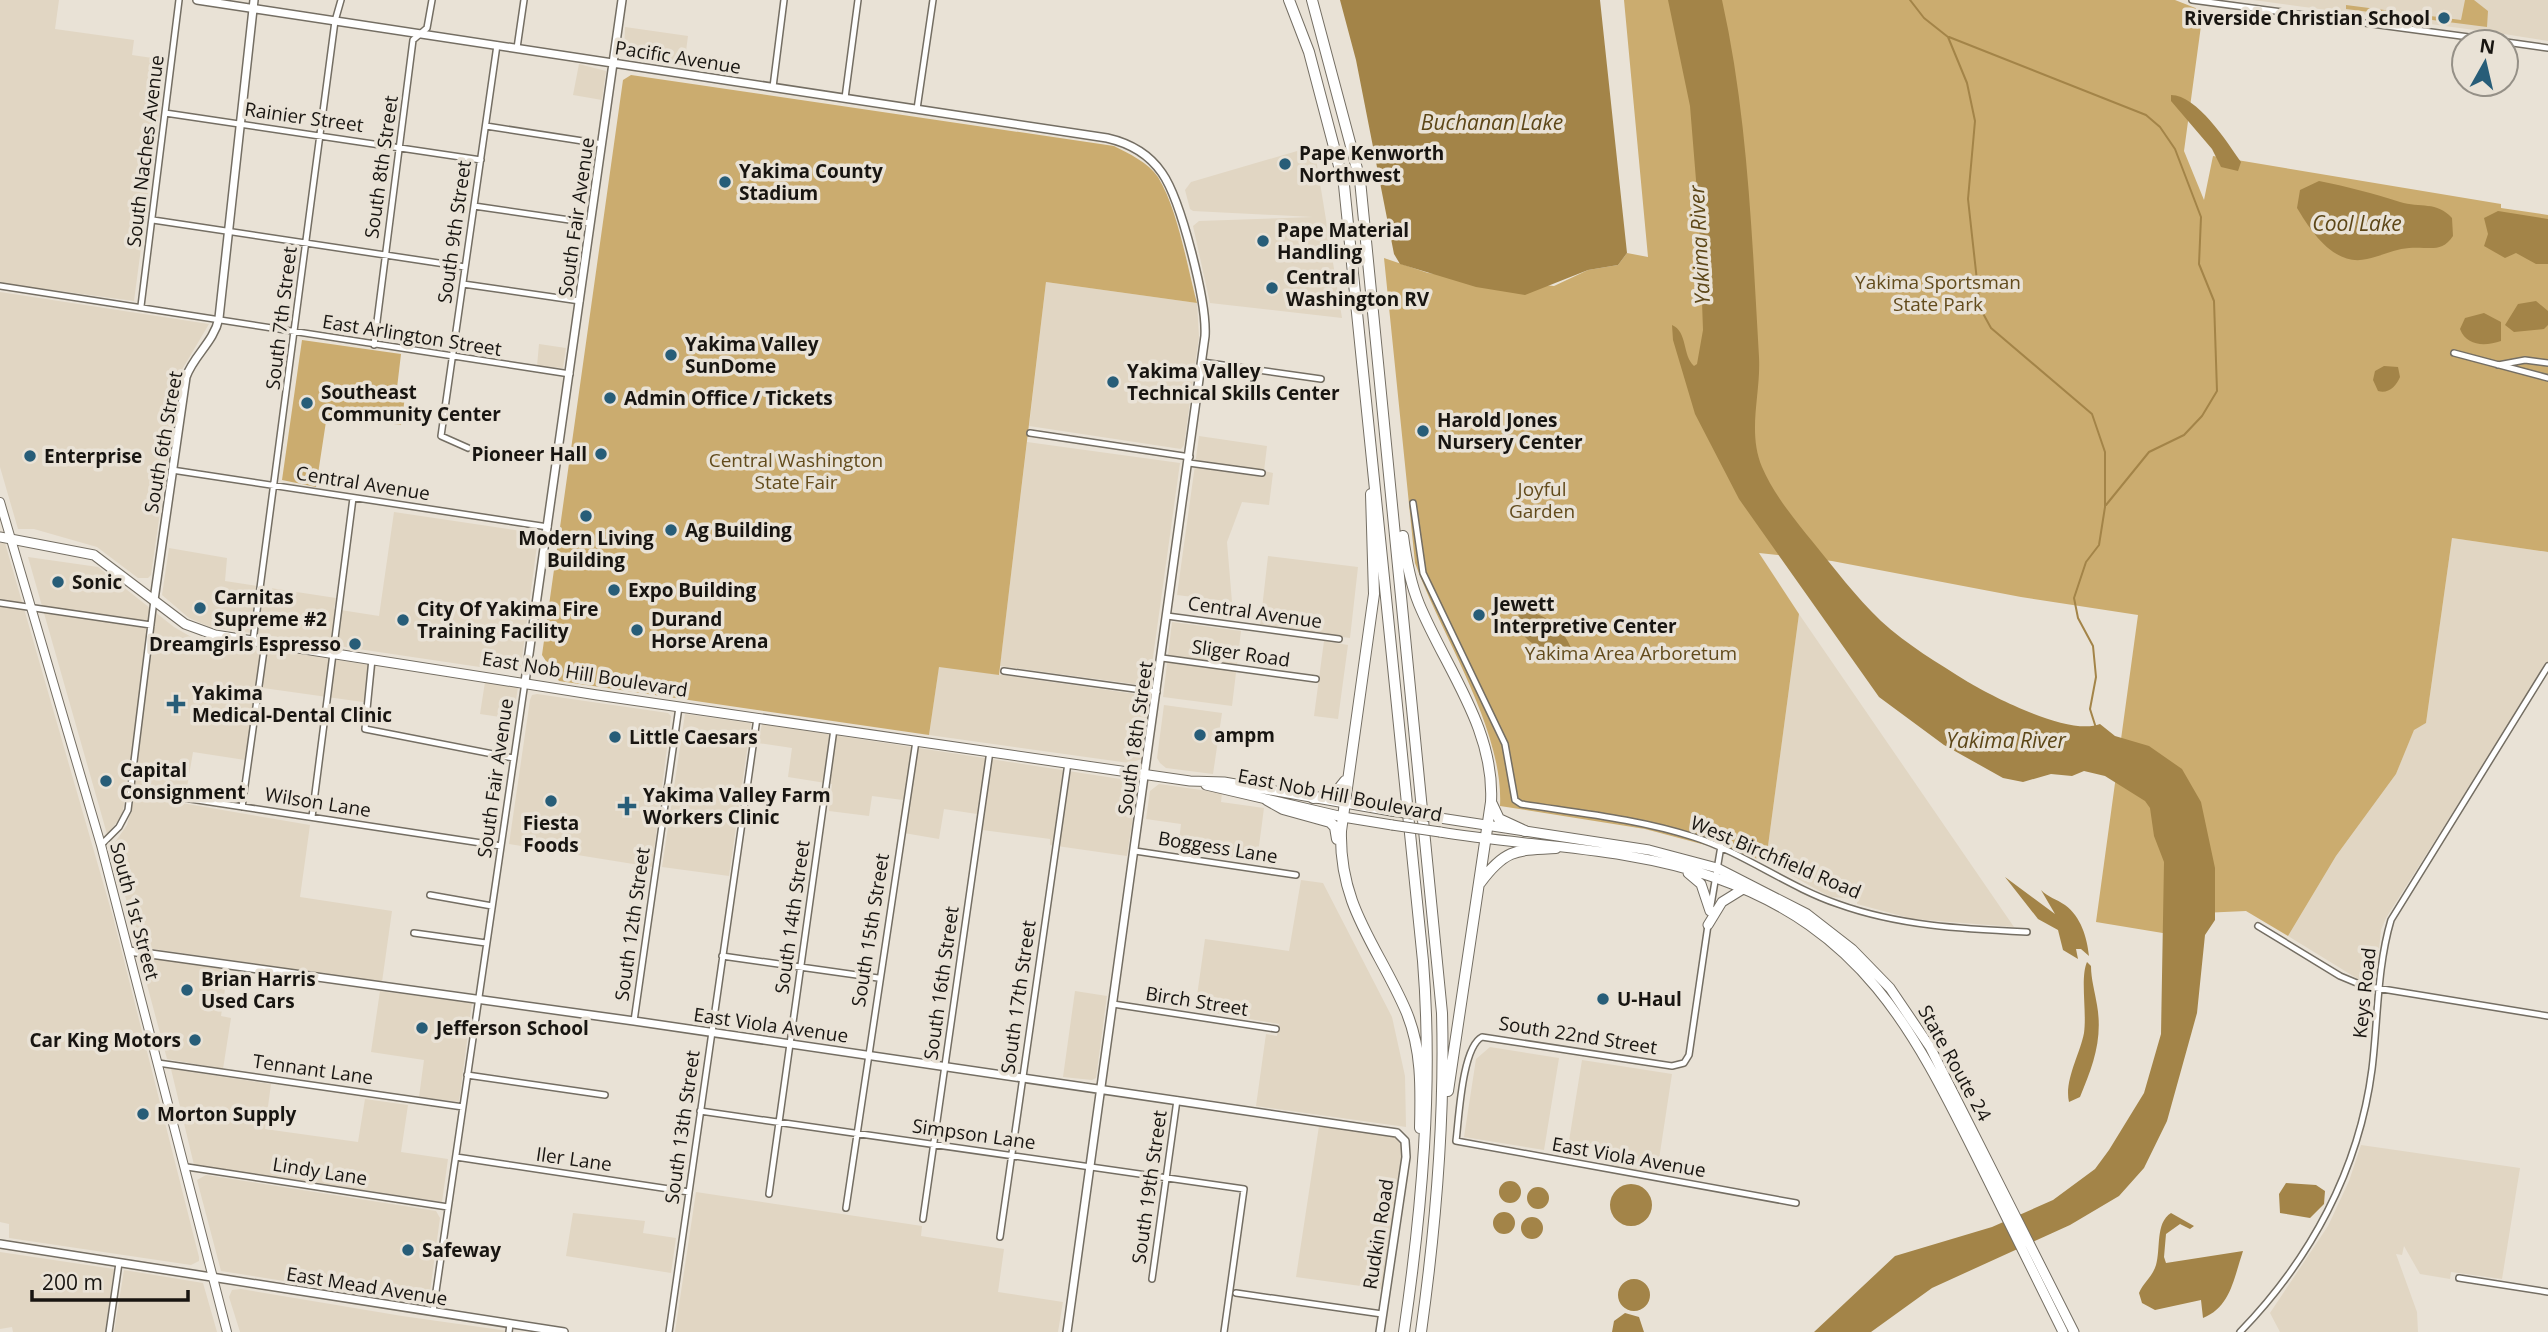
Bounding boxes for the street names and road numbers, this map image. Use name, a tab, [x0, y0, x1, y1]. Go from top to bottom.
street label: Pacific Avenue	[613, 34, 743, 80]
street label: South Naches Avenue	[120, 53, 170, 249]
street label: South 8th Street	[358, 94, 404, 240]
street label: Rainier Street	[243, 96, 365, 138]
street label: South Fair Avenue	[552, 136, 600, 298]
street label: South 9th Street	[431, 159, 477, 305]
street label: South 7th Street	[259, 245, 303, 391]
street label: East Arlington Street	[321, 308, 504, 362]
street label: South 6th Street	[138, 369, 188, 515]
street label: Central Avenue	[294, 460, 432, 506]
street label: Central Avenue	[1186, 590, 1324, 634]
street label: Sliger Road	[1190, 633, 1292, 673]
street label: East Nob Hill Boulevard	[480, 645, 690, 703]
street label: South 18th Street	[1111, 659, 1159, 817]
street label: South Fair Avenue	[471, 697, 519, 859]
street label: East Nob Hill Boulevard	[1236, 762, 1444, 828]
street label: Wilson Lane	[263, 781, 373, 823]
street label: West Birchfield Road	[1687, 809, 1865, 905]
street label: Boggess Lane	[1156, 825, 1280, 869]
street label: South 14th Street	[768, 838, 816, 996]
street label: South 1st Street	[104, 839, 166, 983]
street label: South 12th Street	[608, 845, 656, 1003]
street label: South 15th Street	[845, 851, 895, 1009]
street label: South 16th Street	[917, 904, 965, 1062]
street label: South 17th Street	[994, 918, 1042, 1076]
street label: Keys Road	[2346, 946, 2382, 1040]
street label: Birch Street	[1144, 980, 1250, 1022]
street label: State Route 24	[1912, 1000, 1998, 1126]
street label: East Viola Avenue	[692, 1001, 850, 1049]
street label: South 22nd Street	[1497, 1010, 1659, 1060]
street label: Tennant Lane	[251, 1048, 375, 1090]
street label: South 13th Street	[658, 1048, 706, 1206]
street label: South 19th Street	[1125, 1108, 1173, 1266]
street label: Simpson Lane	[911, 1112, 1037, 1156]
street label: East Viola Avenue	[1550, 1131, 1708, 1183]
street label: Iler Lane	[534, 1141, 614, 1177]
street label: Lindy Lane	[271, 1151, 369, 1191]
street label: Rudkin Road	[1356, 1177, 1400, 1291]
street label: East Mead Avenue	[285, 1260, 449, 1312]

